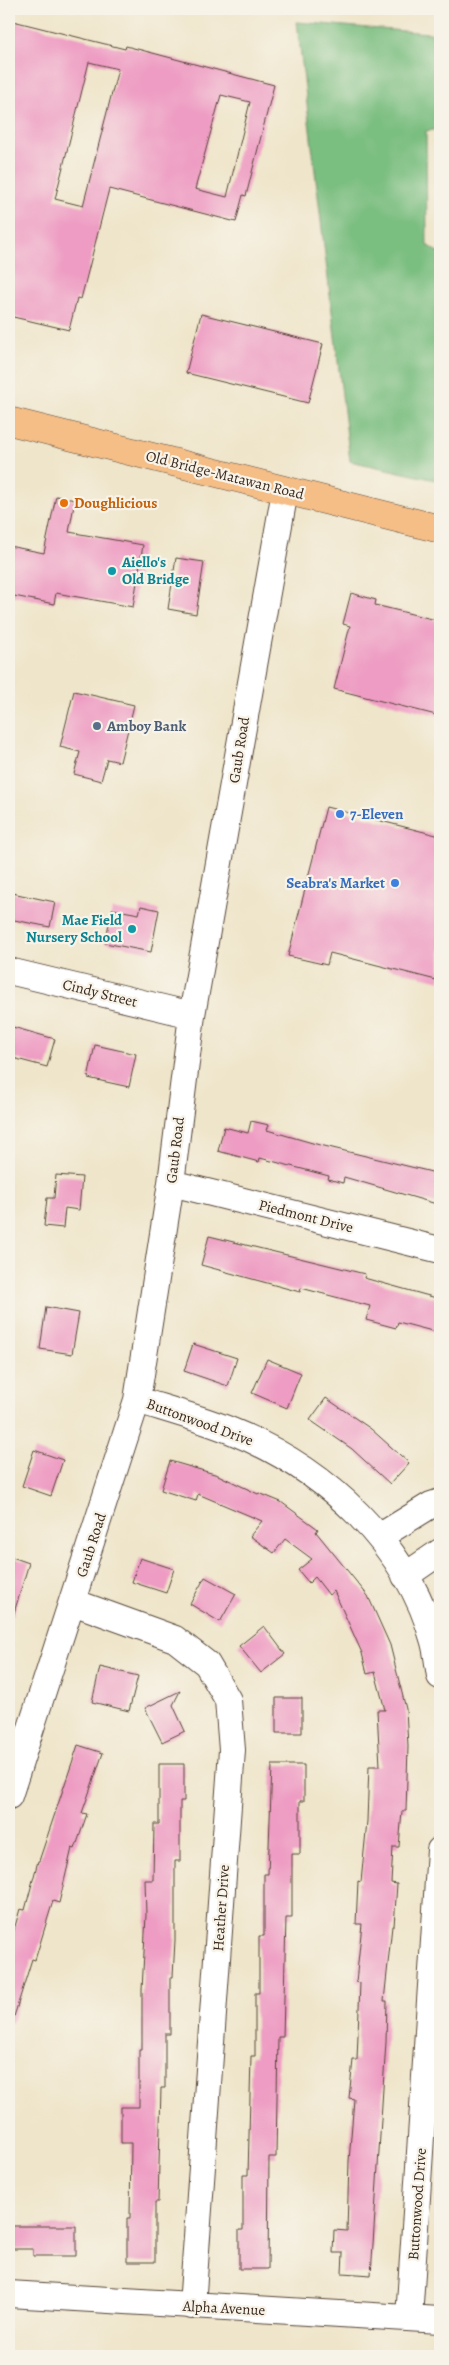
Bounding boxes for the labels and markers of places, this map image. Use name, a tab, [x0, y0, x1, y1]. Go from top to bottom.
place label: Doughlicious	[74, 493, 157, 513]
marker: Doughlicious	[58, 497, 70, 509]
place label: Aiello's Old Bridge	[121, 552, 189, 589]
marker: Aiello's Old Bridge	[106, 565, 118, 577]
place label: Amboy Bank	[106, 716, 187, 736]
marker: Amboy Bank	[91, 720, 103, 732]
place label: 7-Eleven	[350, 804, 404, 824]
marker: 7-Eleven	[334, 808, 346, 820]
place label: Seabra's Market	[286, 873, 385, 893]
marker: Seabra's Market	[389, 877, 401, 889]
place label: Mae Field Nursery School	[26, 910, 123, 947]
marker: Mae Field Nursery School	[126, 923, 138, 935]

